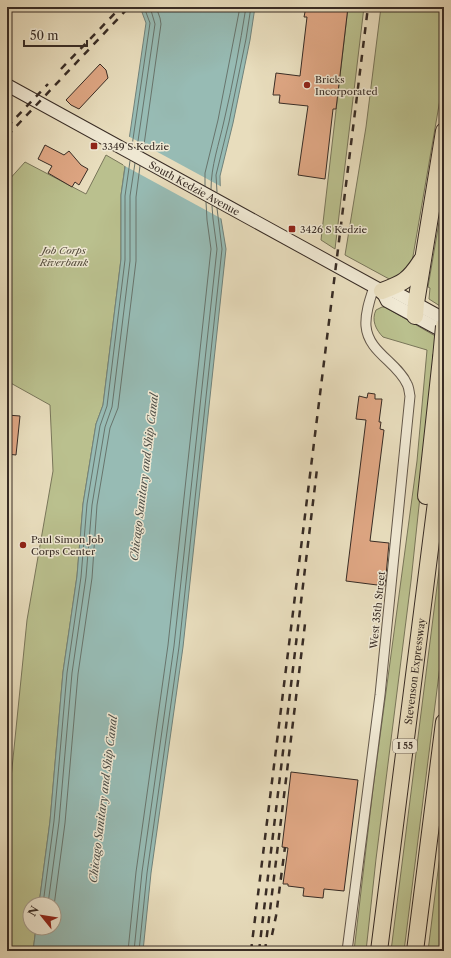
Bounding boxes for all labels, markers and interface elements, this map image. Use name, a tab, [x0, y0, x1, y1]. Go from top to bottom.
scale bar	[24, 22, 87, 48]
text: 50 m	[30, 28, 59, 43]
place label: Bricks Incorporated	[315, 73, 378, 98]
marker: Bricks Incorporated	[302, 80, 312, 90]
place label: 3349 S Kedzie	[102, 140, 169, 153]
marker: 3349 S Kedzie	[89, 141, 99, 151]
street label: South Kedzie Avenue	[147, 158, 242, 219]
place label: 3426 S Kedzie	[300, 223, 368, 236]
marker: 3426 S Kedzie	[287, 224, 297, 234]
park label: Job Corps Riverbank	[39, 244, 89, 269]
water label: Chicago Sanitary and Ship Canal	[127, 391, 161, 562]
place label: Paul Simon Job Corps Center	[31, 533, 104, 558]
marker: Paul Simon Job Corps Center	[18, 540, 28, 550]
street label: West 35th Street	[367, 570, 388, 650]
street label: Stevenson Expressway	[402, 617, 428, 725]
water label: Chicago Sanitary and Ship Canal	[86, 713, 120, 884]
road number: I 55	[393, 739, 417, 753]
north arrow	[22, 896, 62, 936]
text: N	[25, 903, 42, 919]

